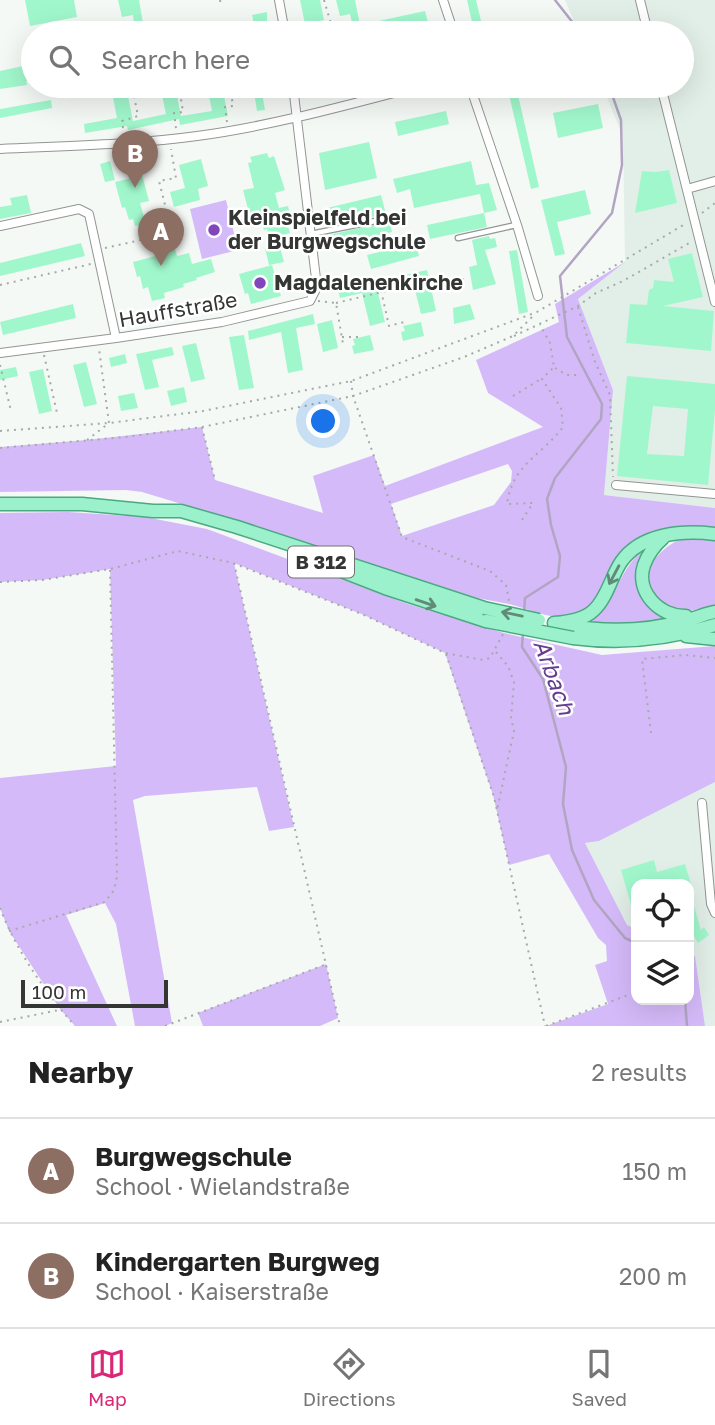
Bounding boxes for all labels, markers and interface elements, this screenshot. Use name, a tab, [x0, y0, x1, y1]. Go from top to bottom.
search box	[21, 21, 694, 98]
icon: search	[45, 41, 83, 79]
text: Search here	[101, 44, 250, 75]
pin: B	[112, 130, 158, 188]
place label: Kleinspielfeld bei der Burgwegschule	[228, 204, 426, 254]
pin: A	[138, 208, 184, 266]
marker: Kleinspielfeld bei der Burgwegschule	[206, 222, 222, 238]
place label: Magdalenenkirche	[274, 269, 463, 295]
marker: Magdalenenkirche	[252, 275, 268, 291]
street label: Hauffstraße	[117, 286, 239, 332]
your location	[306, 404, 340, 438]
road number: B 312	[288, 547, 354, 578]
one-way arrow	[607, 564, 620, 585]
one-way arrow	[415, 598, 437, 610]
one-way arrow	[501, 607, 524, 621]
water label: Arbach	[528, 635, 582, 719]
map controls	[631, 879, 694, 1005]
button: locate	[631, 879, 694, 942]
button: layers	[631, 942, 694, 1005]
scale bar	[21, 977, 168, 1009]
text: 100 m	[32, 980, 86, 1003]
text: Nearby	[28, 1054, 133, 1090]
text: 2 results	[591, 1058, 687, 1086]
text: Burgwegschule	[95, 1141, 292, 1172]
text: A	[43, 1157, 59, 1185]
text: 150 m	[622, 1157, 687, 1185]
text: School · Wielandstraße	[95, 1172, 350, 1200]
text: Kindergarten Burgweg	[95, 1246, 380, 1277]
text: B	[43, 1262, 59, 1290]
text: 200 m	[619, 1262, 687, 1290]
text: School · Kaiserstraße	[95, 1277, 329, 1305]
tab: Map	[88, 1345, 127, 1410]
tab: Directions	[303, 1345, 396, 1410]
tab: Saved	[572, 1345, 627, 1410]

